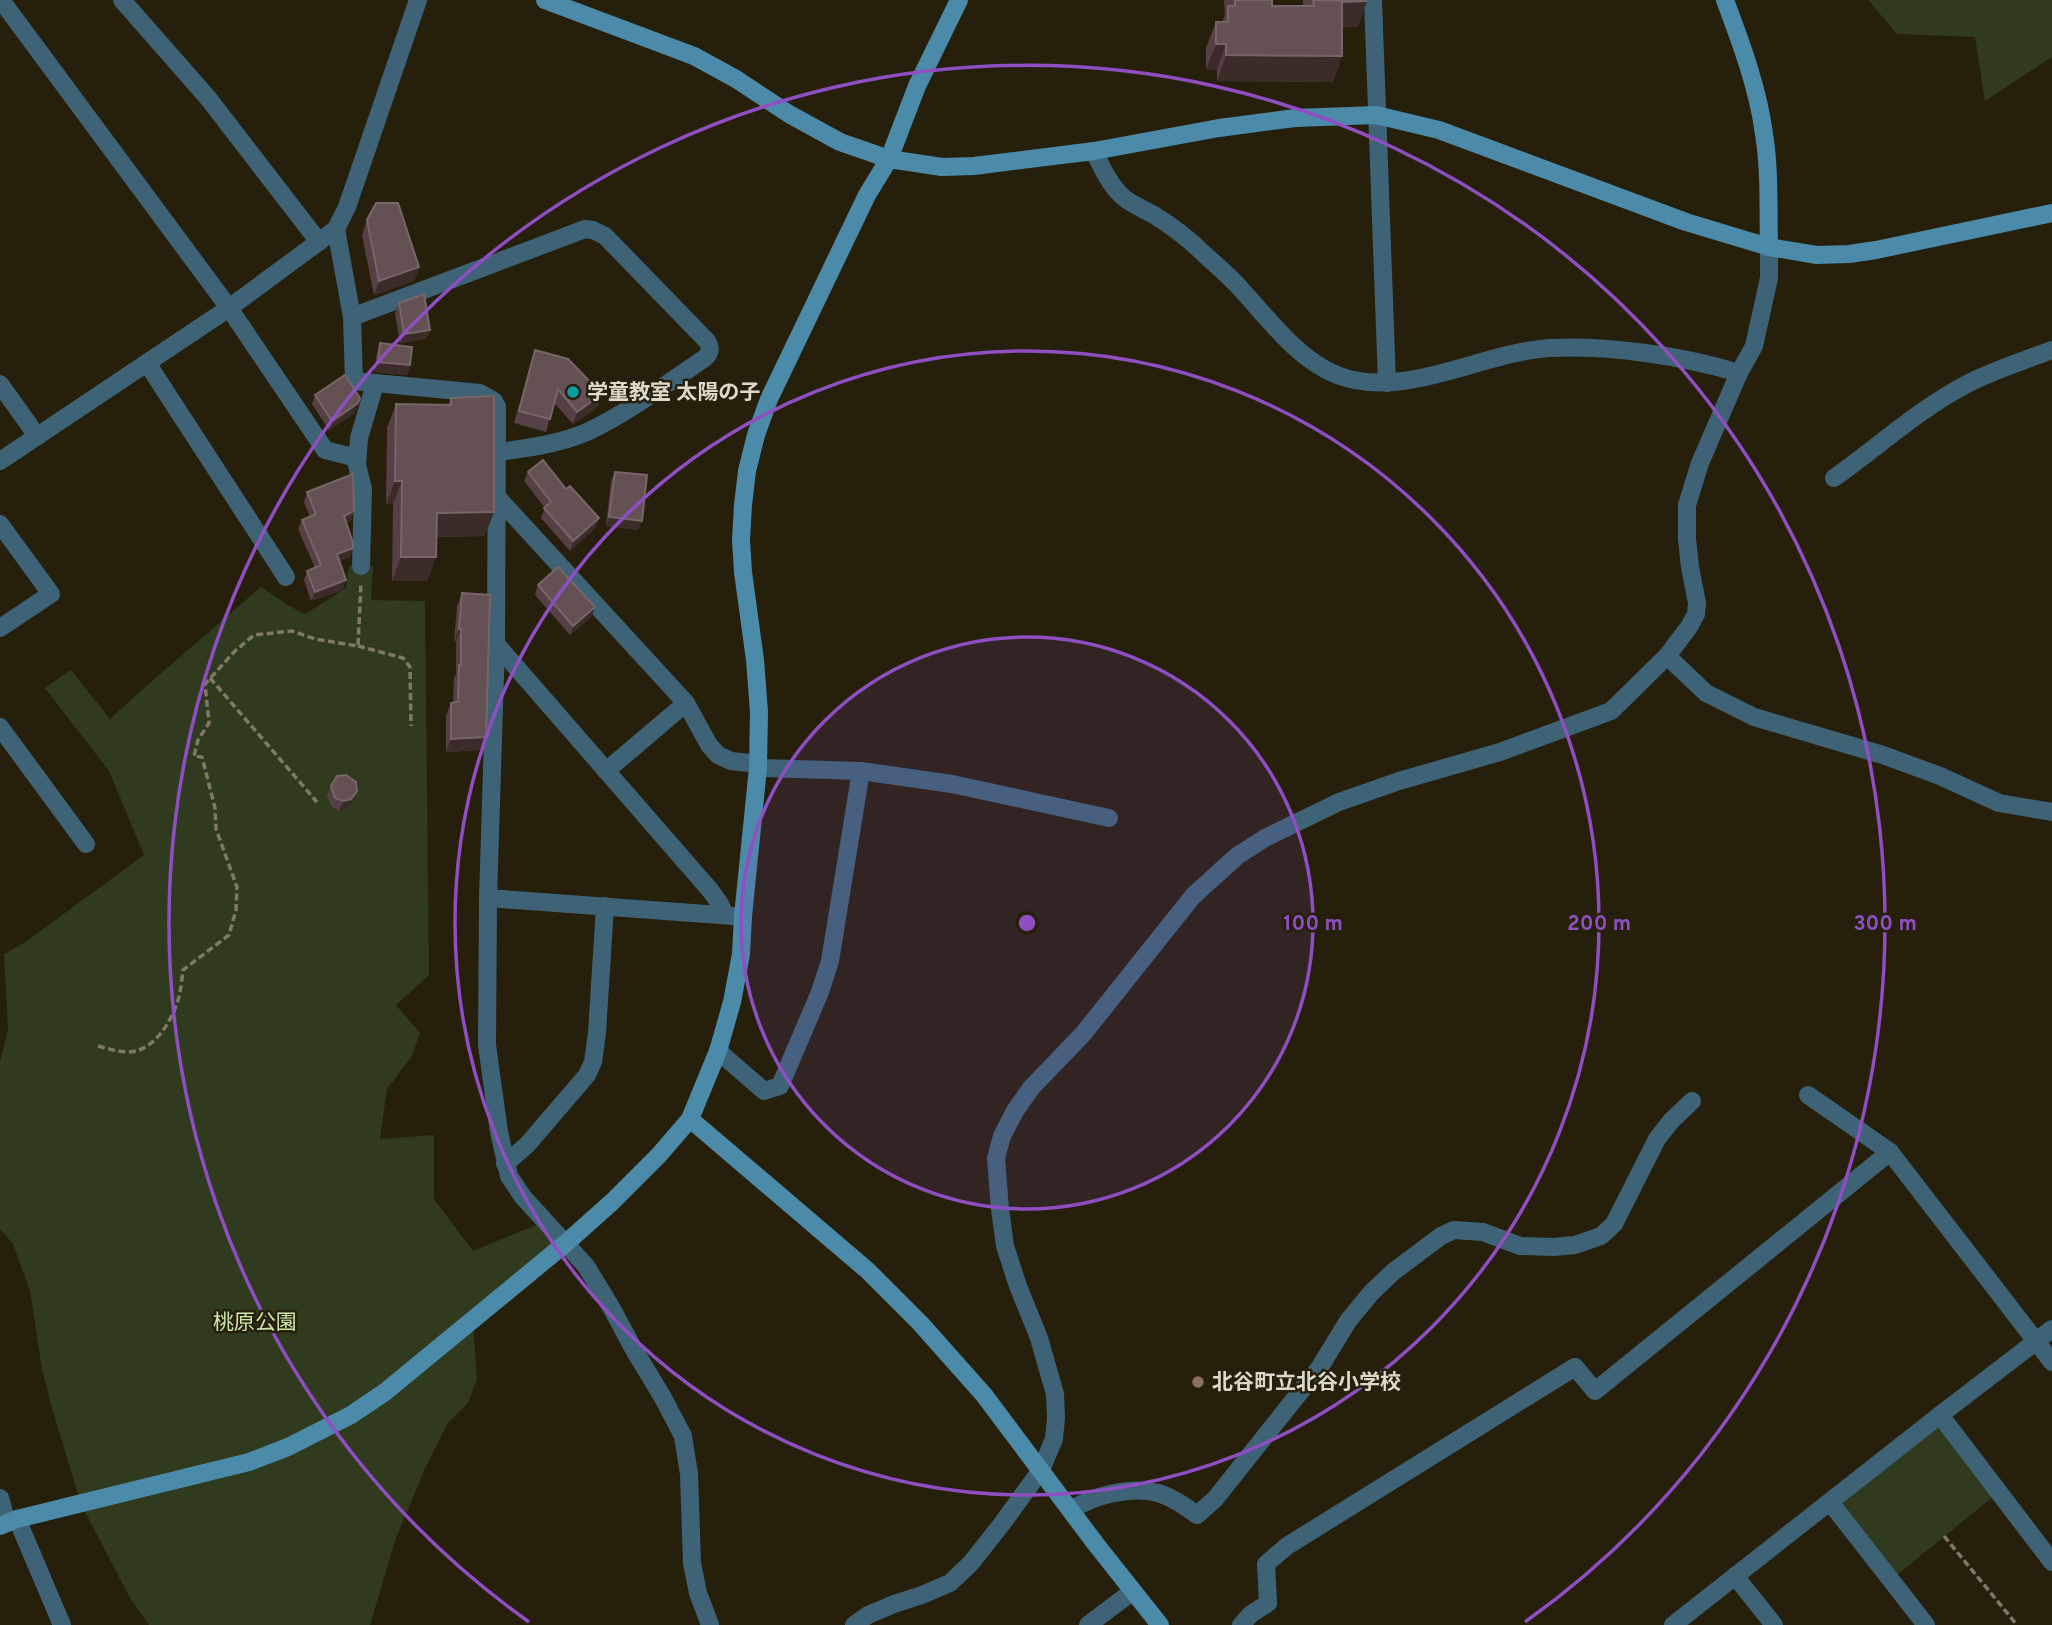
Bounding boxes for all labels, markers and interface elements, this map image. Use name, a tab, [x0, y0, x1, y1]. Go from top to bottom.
place label: 学童教室 太陽の子	[587, 380, 760, 407]
marker: 学童教室 太陽の子	[565, 384, 581, 400]
centre of rings	[1015, 911, 1039, 935]
text: 100 m	[1283, 911, 1343, 938]
text: 200 m	[1567, 911, 1631, 938]
text: 300 m	[1853, 911, 1917, 938]
park label: 桃原公園	[213, 1310, 297, 1337]
place label: 北谷町立北谷小学校	[1212, 1370, 1401, 1397]
marker: 北谷町立北谷小学校	[1190, 1374, 1206, 1390]

